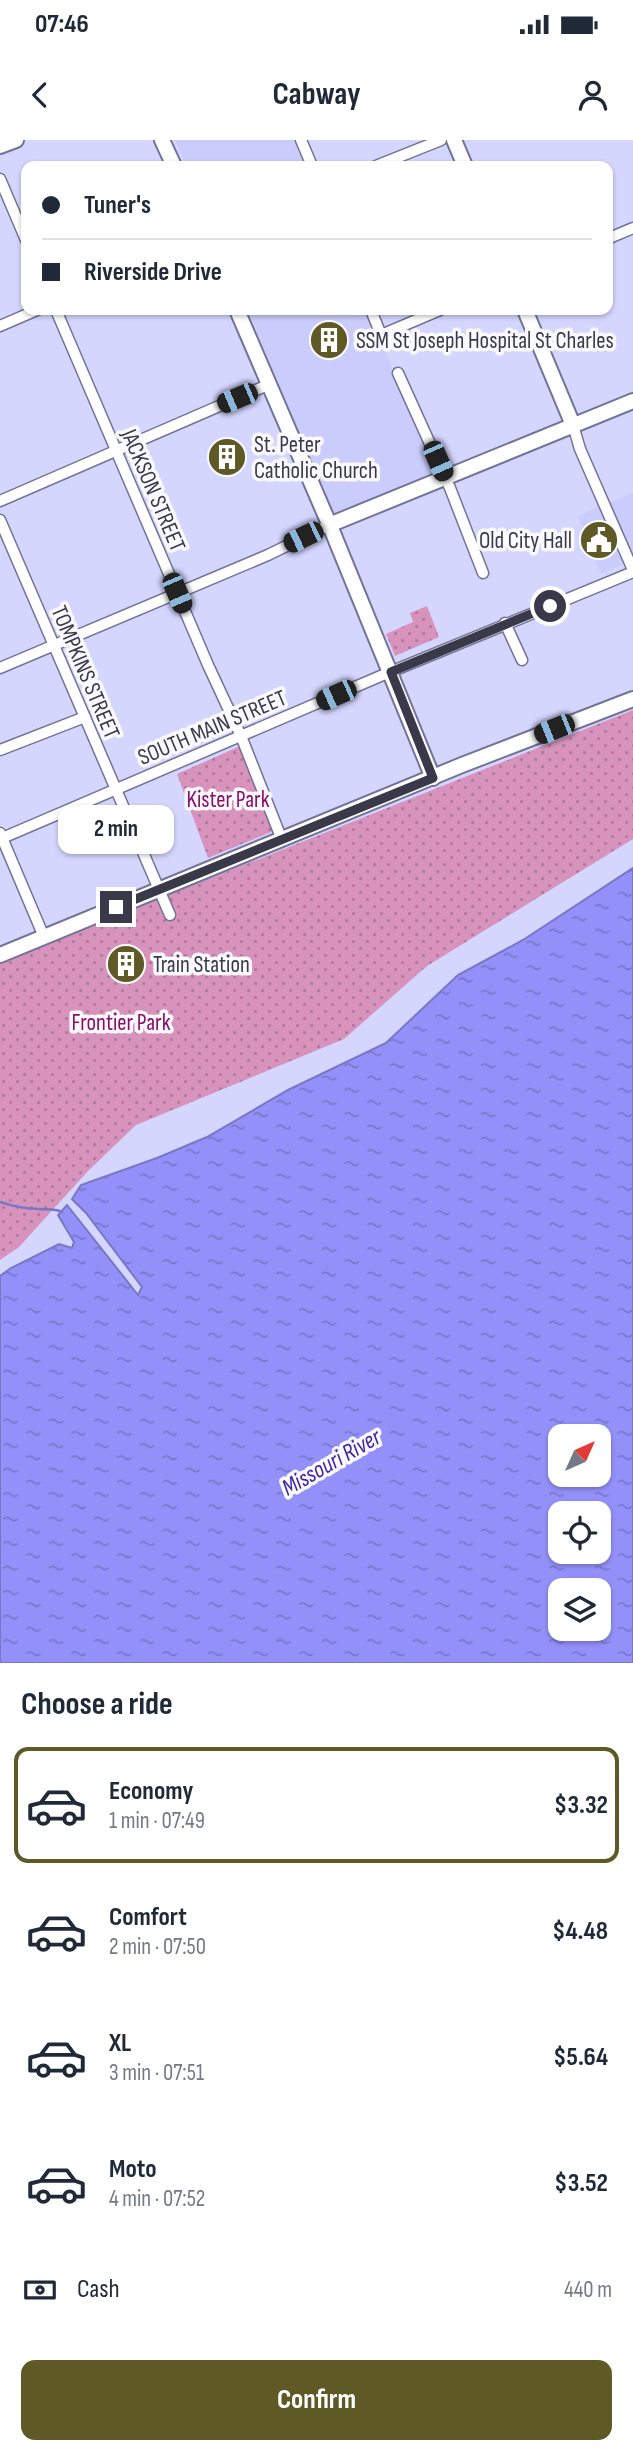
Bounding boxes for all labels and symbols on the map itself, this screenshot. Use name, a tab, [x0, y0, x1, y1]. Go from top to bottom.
building icon: SSM St Joseph Hospital St Charles	[308, 319, 350, 361]
place label: SSM St Joseph Hospital St Charles	[356, 327, 614, 355]
car	[214, 380, 261, 416]
street label: JACKSON STREET	[114, 424, 191, 556]
place label: St. Peter Catholic Church	[254, 431, 378, 485]
building icon: St. Peter Catholic Church	[206, 436, 248, 478]
car	[420, 438, 457, 484]
car	[280, 518, 327, 556]
public building icon: Old City Hall	[578, 519, 620, 561]
place label: Old City Hall	[479, 527, 572, 555]
car	[160, 570, 195, 616]
route start	[534, 590, 566, 622]
street label: TOMPKINS STREET	[44, 602, 126, 743]
car	[313, 677, 360, 713]
street label: SOUTH MAIN STREET	[134, 684, 291, 772]
car	[531, 711, 578, 747]
park label: Kister Park	[187, 786, 270, 814]
callout: 2 min	[58, 806, 174, 854]
route end	[100, 891, 132, 923]
building icon: Train Station	[105, 943, 147, 985]
place label: Train Station	[153, 951, 250, 979]
park label: Frontier Park	[72, 1009, 171, 1037]
water label: Missouri River	[277, 1422, 387, 1502]
north arrow	[548, 1424, 611, 1488]

